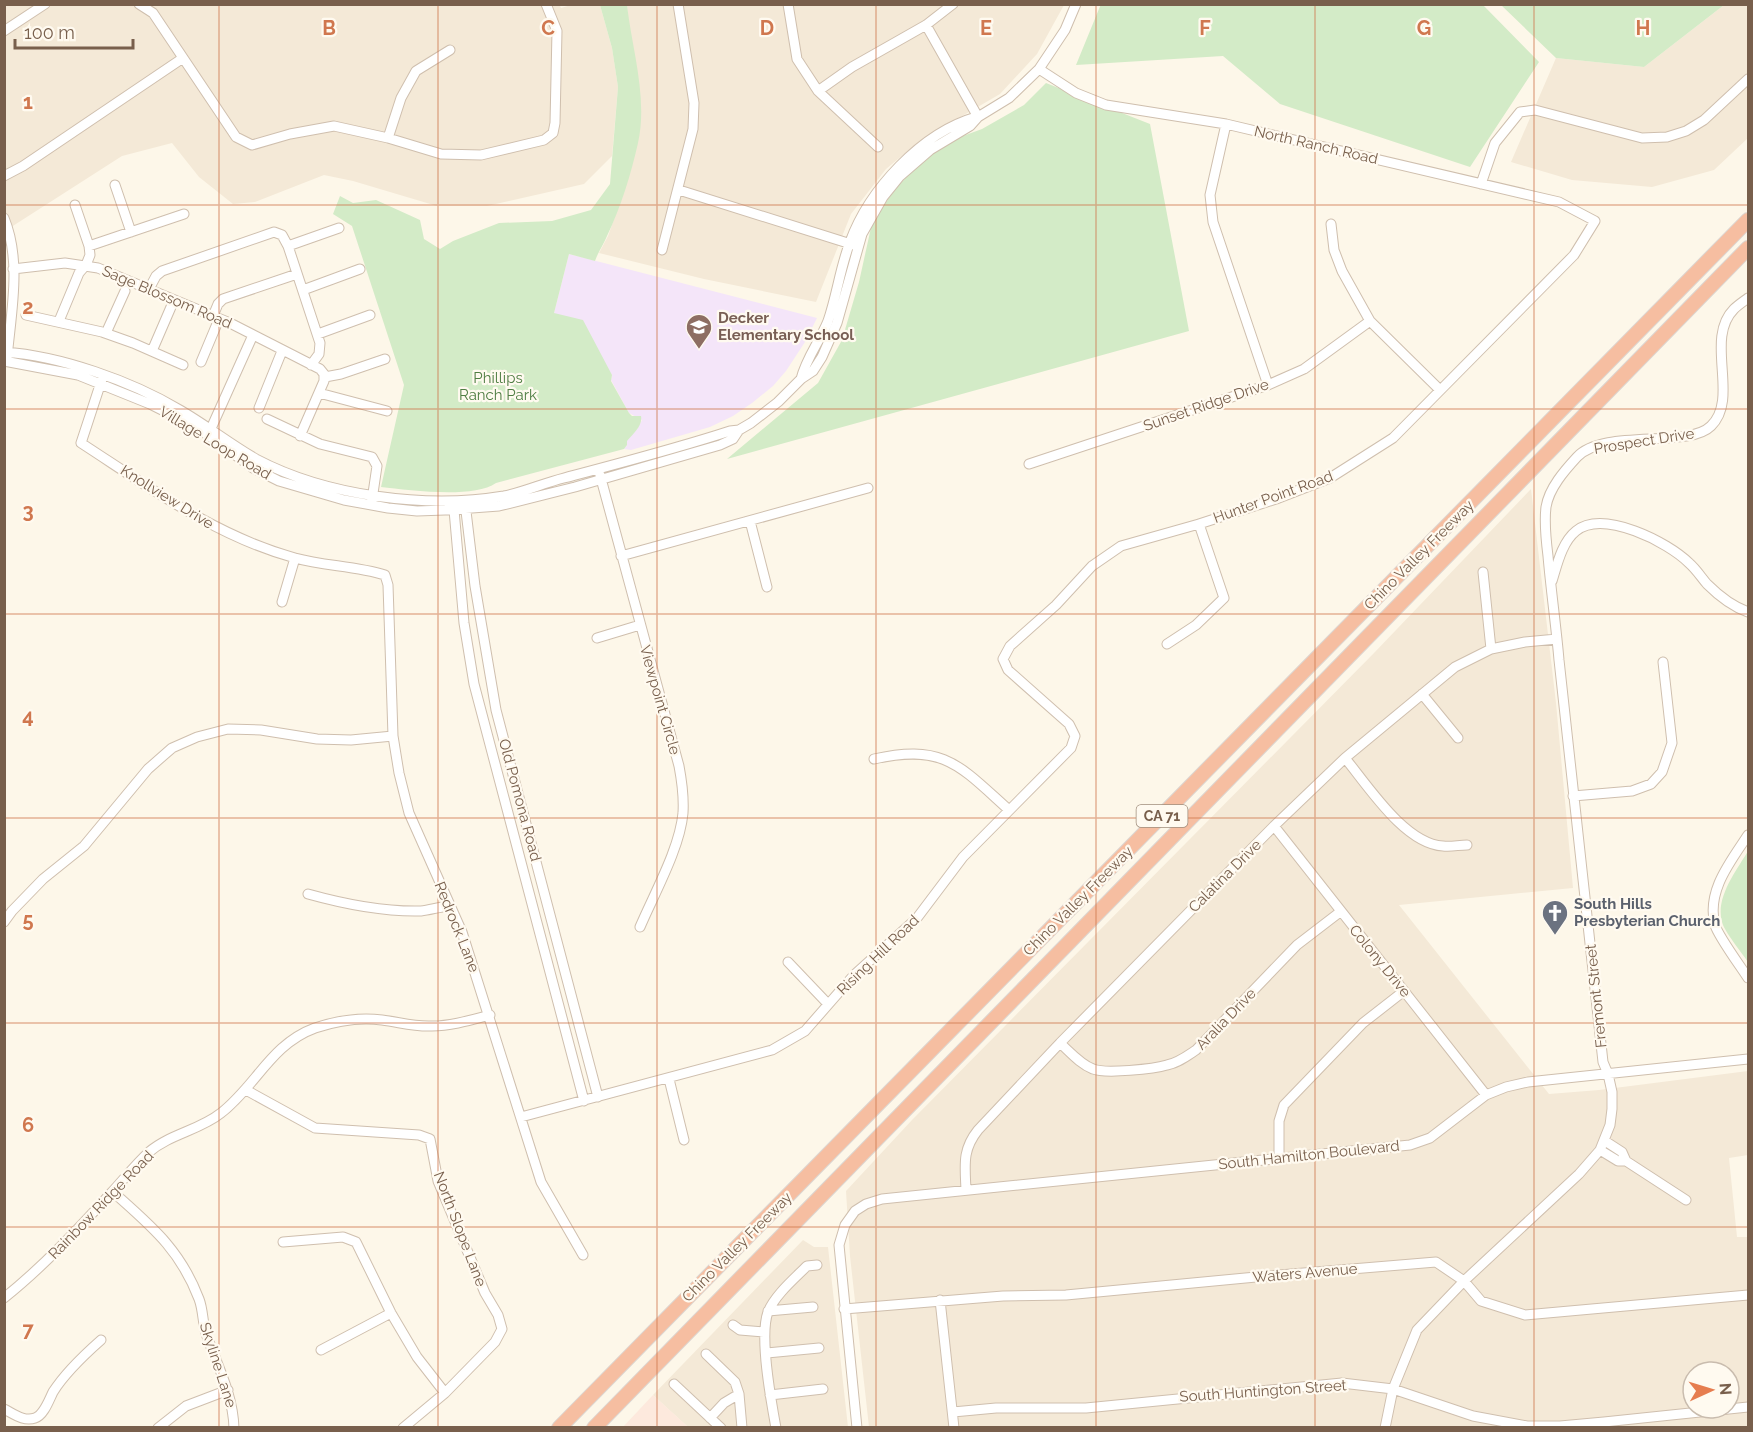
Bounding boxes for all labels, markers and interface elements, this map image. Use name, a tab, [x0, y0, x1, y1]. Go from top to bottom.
scale bar	[15, 12, 134, 50]
text: B	[322, 16, 336, 40]
text: C	[541, 16, 555, 40]
text: D	[760, 16, 774, 40]
text: E	[980, 16, 992, 40]
text: F	[1199, 16, 1211, 40]
text: G	[1417, 16, 1431, 40]
text: H	[1636, 16, 1650, 40]
text: 100 m	[24, 22, 75, 43]
text: 1	[23, 90, 33, 114]
street label: North Ranch Road	[1252, 122, 1380, 168]
street label: Sage Blossom Road	[99, 262, 235, 332]
text: 2	[22, 295, 34, 319]
place label: Decker Elementary School	[718, 309, 854, 344]
school or university icon: Decker Elementary School	[684, 312, 714, 350]
park label: Phillips Ranch Park	[459, 369, 537, 404]
street label: Sunset Ridge Drive	[1141, 375, 1271, 435]
street label: Village Loop Road	[156, 403, 274, 483]
street label: Prospect Drive	[1592, 424, 1696, 458]
street label: Knollview Drive	[117, 461, 217, 533]
street label: Hunter Point Road	[1211, 467, 1335, 527]
street label: Chino Valley Freeway	[1360, 496, 1478, 614]
text: 3	[22, 499, 34, 523]
street label: Viewpoint Circle	[636, 643, 684, 757]
text: 4	[22, 704, 34, 728]
street label: Old Pomona Road	[495, 737, 545, 863]
road number: CA 71	[1136, 805, 1188, 827]
street label: Calatina Drive	[1185, 836, 1265, 916]
street label: Chino Valley Freeway	[1019, 842, 1137, 960]
street label: Redrock Lane	[431, 879, 483, 975]
place label: South Hills Presbyterian Church	[1574, 895, 1720, 930]
church icon: South Hills Presbyterian Church	[1540, 898, 1570, 936]
text: 5	[22, 908, 34, 932]
street label: Rising Hill Road	[833, 911, 923, 999]
street label: Colony Drive	[1345, 921, 1415, 1001]
street label: Fremont Street	[1582, 943, 1610, 1049]
street label: Aralia Drive	[1192, 984, 1260, 1054]
text: 6	[22, 1113, 34, 1137]
street label: South Hamilton Boulevard	[1218, 1137, 1400, 1173]
street label: Rainbow Ridge Road	[45, 1147, 157, 1263]
street label: North Slope Lane	[430, 1169, 490, 1289]
street label: Chino Valley Freeway	[678, 1188, 796, 1306]
street label: Waters Avenue	[1252, 1259, 1358, 1287]
text: 7	[22, 1318, 34, 1342]
street label: Skyline Lane	[196, 1320, 240, 1410]
north arrow	[1681, 1360, 1741, 1420]
street label: South Huntington Street	[1179, 1376, 1347, 1406]
text: N	[1716, 1382, 1735, 1396]

